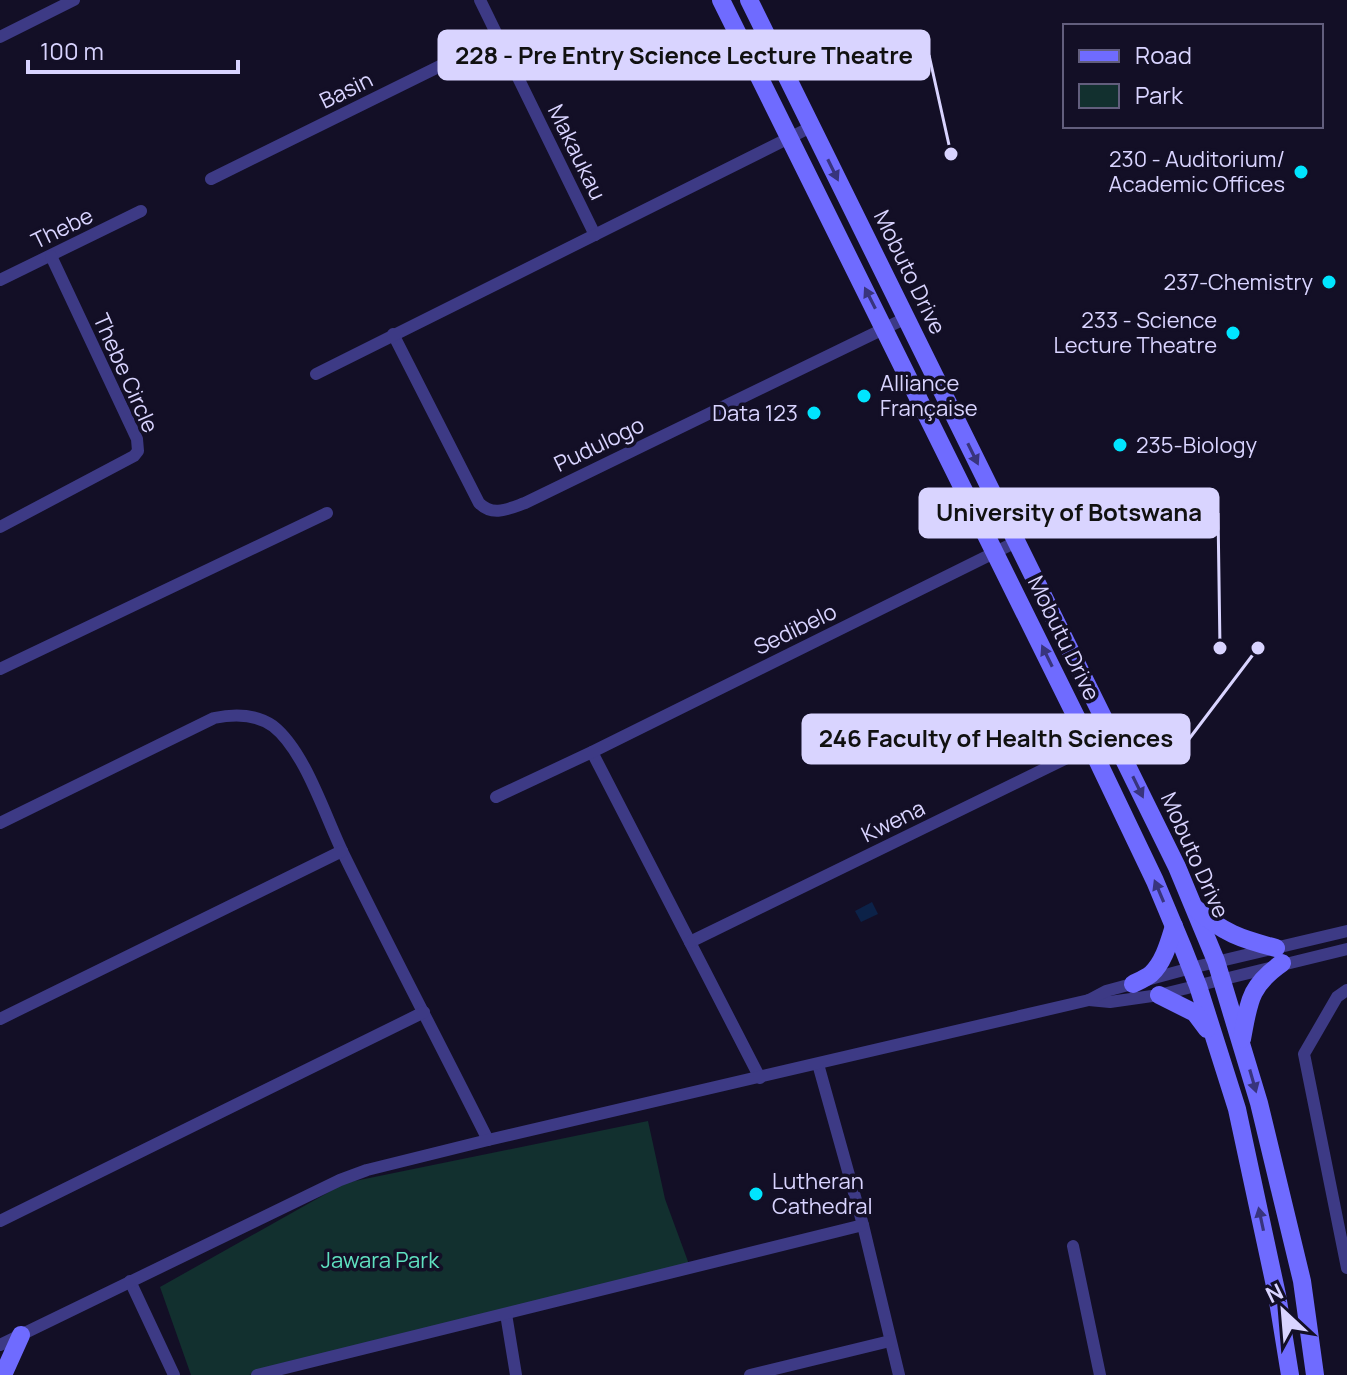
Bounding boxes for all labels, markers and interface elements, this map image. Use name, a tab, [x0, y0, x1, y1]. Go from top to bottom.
scale bar	[28, 24, 238, 74]
legend	[1063, 24, 1323, 128]
callout: 228 - Pre Entry Science Lecture Theatre	[439, 31, 929, 79]
text: 100 m	[40, 34, 104, 67]
text: 228 - Pre Entry Science Lecture Theatre	[455, 38, 913, 71]
text: Road	[1135, 38, 1192, 71]
street label: Basin	[314, 64, 378, 116]
text: Park	[1135, 78, 1184, 111]
street label: Makaukau	[541, 99, 613, 205]
place label: 230 - Auditorium/ Academic Offices	[1109, 144, 1285, 199]
one-way arrow	[826, 159, 840, 182]
marker: 230 - Auditorium/ Academic Offices	[1292, 163, 1310, 181]
street label: Thebe	[26, 200, 98, 256]
street label: Mobuto Drive	[867, 205, 953, 339]
place label: 237-Chemistry	[1163, 267, 1313, 297]
marker: 237-Chemistry	[1320, 273, 1338, 291]
one-way arrow	[863, 286, 877, 309]
place label: 233 - Science Lecture Theatre	[1053, 305, 1217, 360]
street label: Thebe Circle	[86, 309, 166, 438]
marker: 233 - Science Lecture Theatre	[1224, 324, 1242, 342]
place label: Alliance Française	[880, 368, 978, 423]
marker: Alliance Française	[855, 387, 873, 405]
place label: Data 123	[712, 398, 798, 428]
marker: Data 123	[805, 404, 823, 422]
street label: Pudulogo	[549, 409, 649, 479]
place label: 235-Biology	[1136, 430, 1257, 460]
marker: 235-Biology	[1111, 436, 1129, 454]
one-way arrow	[966, 442, 980, 465]
callout: University of Botswana	[920, 489, 1218, 537]
text: University of Botswana	[936, 495, 1202, 528]
street label: Mobutu Drive	[1021, 571, 1107, 706]
street label: Sedibelo	[749, 596, 841, 662]
one-way arrow	[1040, 645, 1054, 668]
callout: 246 Faculty of Health Sciences	[803, 715, 1189, 763]
text: 246 Faculty of Health Sciences	[819, 721, 1173, 754]
one-way arrow	[1131, 776, 1144, 799]
street label: Mobuto Drive	[1154, 787, 1236, 923]
street label: Kwena	[856, 793, 930, 849]
one-way arrow	[1152, 879, 1165, 903]
one-way arrow	[1247, 1068, 1259, 1093]
place label: Lutheran Cathedral	[772, 1166, 873, 1221]
marker: Lutheran Cathedral	[747, 1185, 765, 1203]
one-way arrow	[1254, 1206, 1267, 1231]
park label: Jawara Park	[321, 1245, 440, 1275]
north arrow	[1243, 1271, 1323, 1351]
text: N	[1261, 1276, 1288, 1310]

